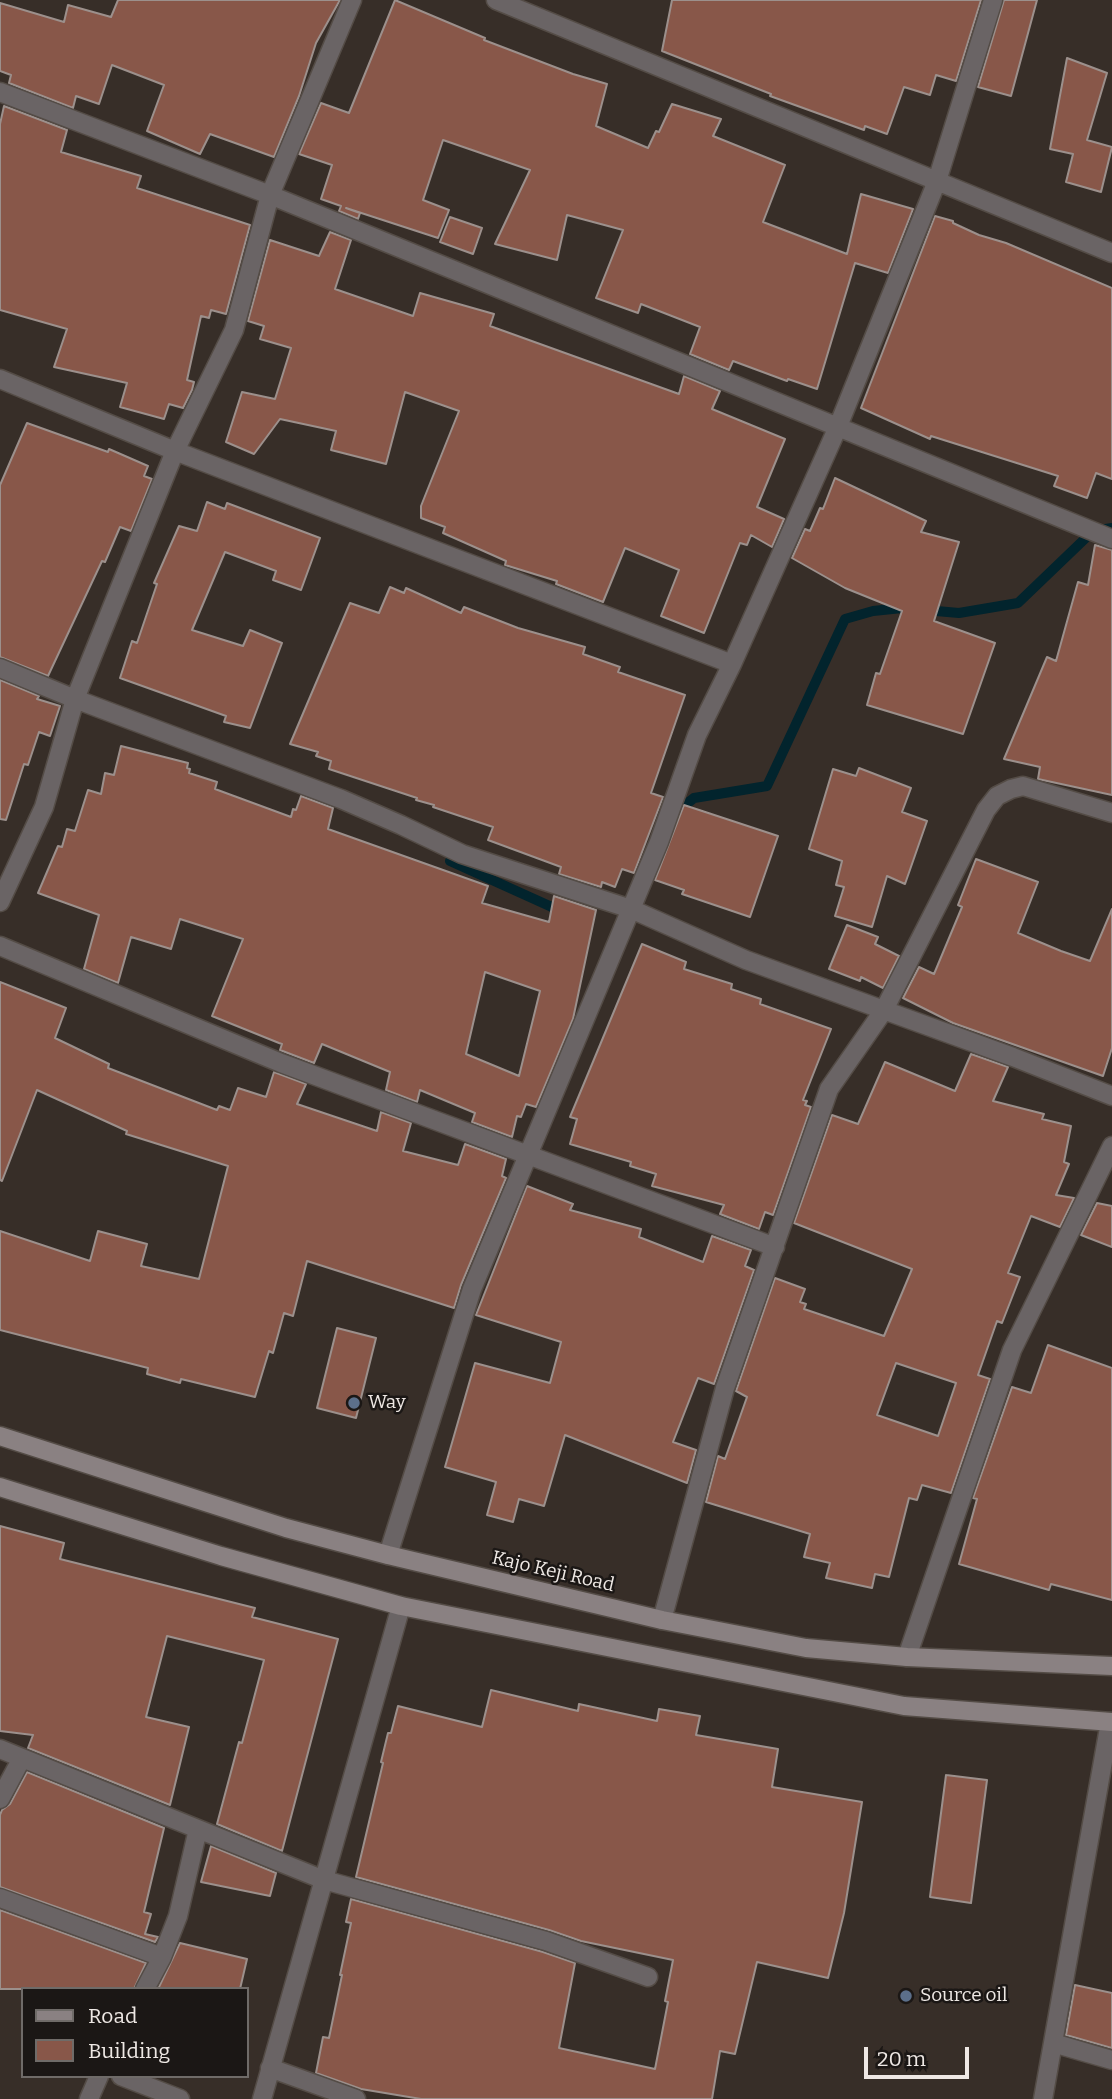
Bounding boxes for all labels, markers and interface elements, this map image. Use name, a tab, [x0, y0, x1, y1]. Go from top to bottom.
place label: Way	[368, 1392, 406, 1414]
marker: Way	[346, 1395, 362, 1411]
street label: Kajo Keji Road	[490, 1547, 616, 1597]
place label: Source oil	[920, 1985, 1007, 2007]
legend	[21, 1987, 248, 2078]
marker: Source oil	[898, 1988, 914, 2004]
text: Road	[88, 2003, 137, 2029]
scale bar	[867, 2032, 972, 2076]
text: Building	[88, 2038, 170, 2064]
text: 20 m	[877, 2046, 926, 2072]

